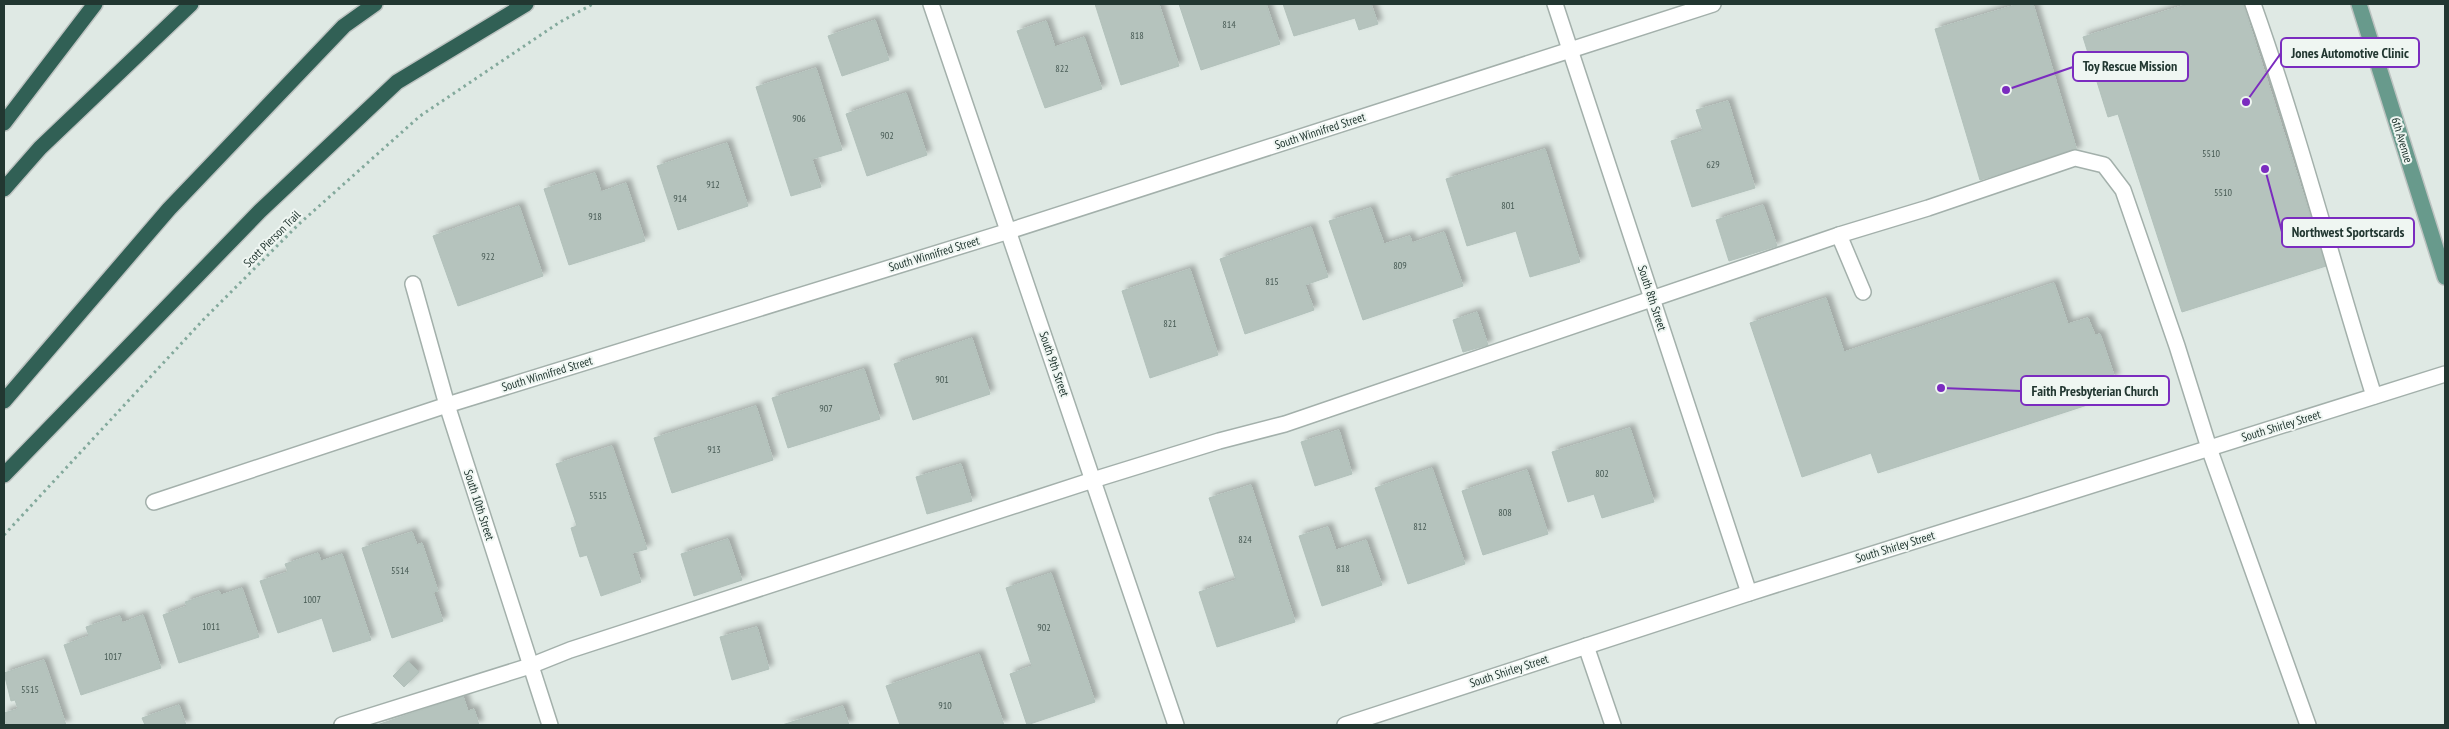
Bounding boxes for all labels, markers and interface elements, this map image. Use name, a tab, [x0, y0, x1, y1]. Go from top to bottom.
house number: 814	[1222, 18, 1236, 31]
house number: 818	[1130, 29, 1144, 42]
callout: Jones Automotive Clinic	[2281, 38, 2419, 67]
text: Jones Automotive Clinic	[2290, 44, 2409, 62]
callout: Toy Rescue Mission	[2073, 52, 2188, 81]
text: Toy Rescue Mission	[2083, 57, 2177, 75]
house number: 822	[1055, 62, 1069, 75]
street label: South Winnifred Street	[1273, 109, 1368, 152]
house number: 906	[792, 112, 806, 125]
street label: 6th Avenue	[2388, 115, 2416, 164]
house number: 902	[880, 129, 894, 142]
house number: 5510	[2202, 147, 2221, 160]
house number: 629	[1706, 158, 1720, 171]
house number: 912	[706, 178, 720, 191]
house number: 5510	[2214, 186, 2233, 199]
house number: 914	[673, 192, 687, 205]
house number: 801	[1501, 199, 1515, 212]
street label: Scott Pierson Trail	[240, 207, 303, 270]
house number: 918	[588, 210, 602, 223]
callout: Northwest Sportscards	[2282, 218, 2414, 247]
text: Northwest Sportscards	[2292, 223, 2404, 241]
street label: South Winnifred Street	[887, 232, 982, 274]
house number: 922	[481, 250, 495, 263]
house number: 809	[1393, 259, 1407, 272]
street label: South 8th Street	[1635, 263, 1670, 333]
house number: 815	[1265, 275, 1279, 288]
house number: 821	[1163, 317, 1177, 330]
street label: South 9th Street	[1036, 329, 1073, 399]
street label: South Winnifred Street	[500, 352, 595, 394]
house number: 901	[935, 373, 949, 386]
callout: Faith Presbyterian Church	[2021, 376, 2169, 405]
text: Faith Presbyterian Church	[2031, 382, 2159, 400]
house number: 907	[819, 402, 833, 415]
street label: South Shirley Street	[2239, 406, 2323, 445]
house number: 913	[707, 443, 721, 456]
house number: 802	[1595, 467, 1609, 480]
street label: South 10th Street	[461, 468, 498, 543]
house number: 5515	[589, 489, 607, 502]
house number: 808	[1498, 506, 1512, 519]
house number: 812	[1413, 520, 1427, 533]
street label: South Shirley Street	[1853, 527, 1937, 566]
house number: 824	[1238, 533, 1252, 546]
house number: 818	[1336, 562, 1350, 575]
house number: 5514	[391, 564, 410, 577]
house number: 1007	[303, 593, 321, 606]
house number: 1011	[202, 620, 220, 633]
house number: 902	[1037, 621, 1051, 634]
house number: 1017	[104, 650, 122, 663]
street label: South Shirley Street	[1468, 650, 1551, 690]
house number: 5515	[21, 683, 39, 696]
house number: 910	[938, 699, 952, 712]

